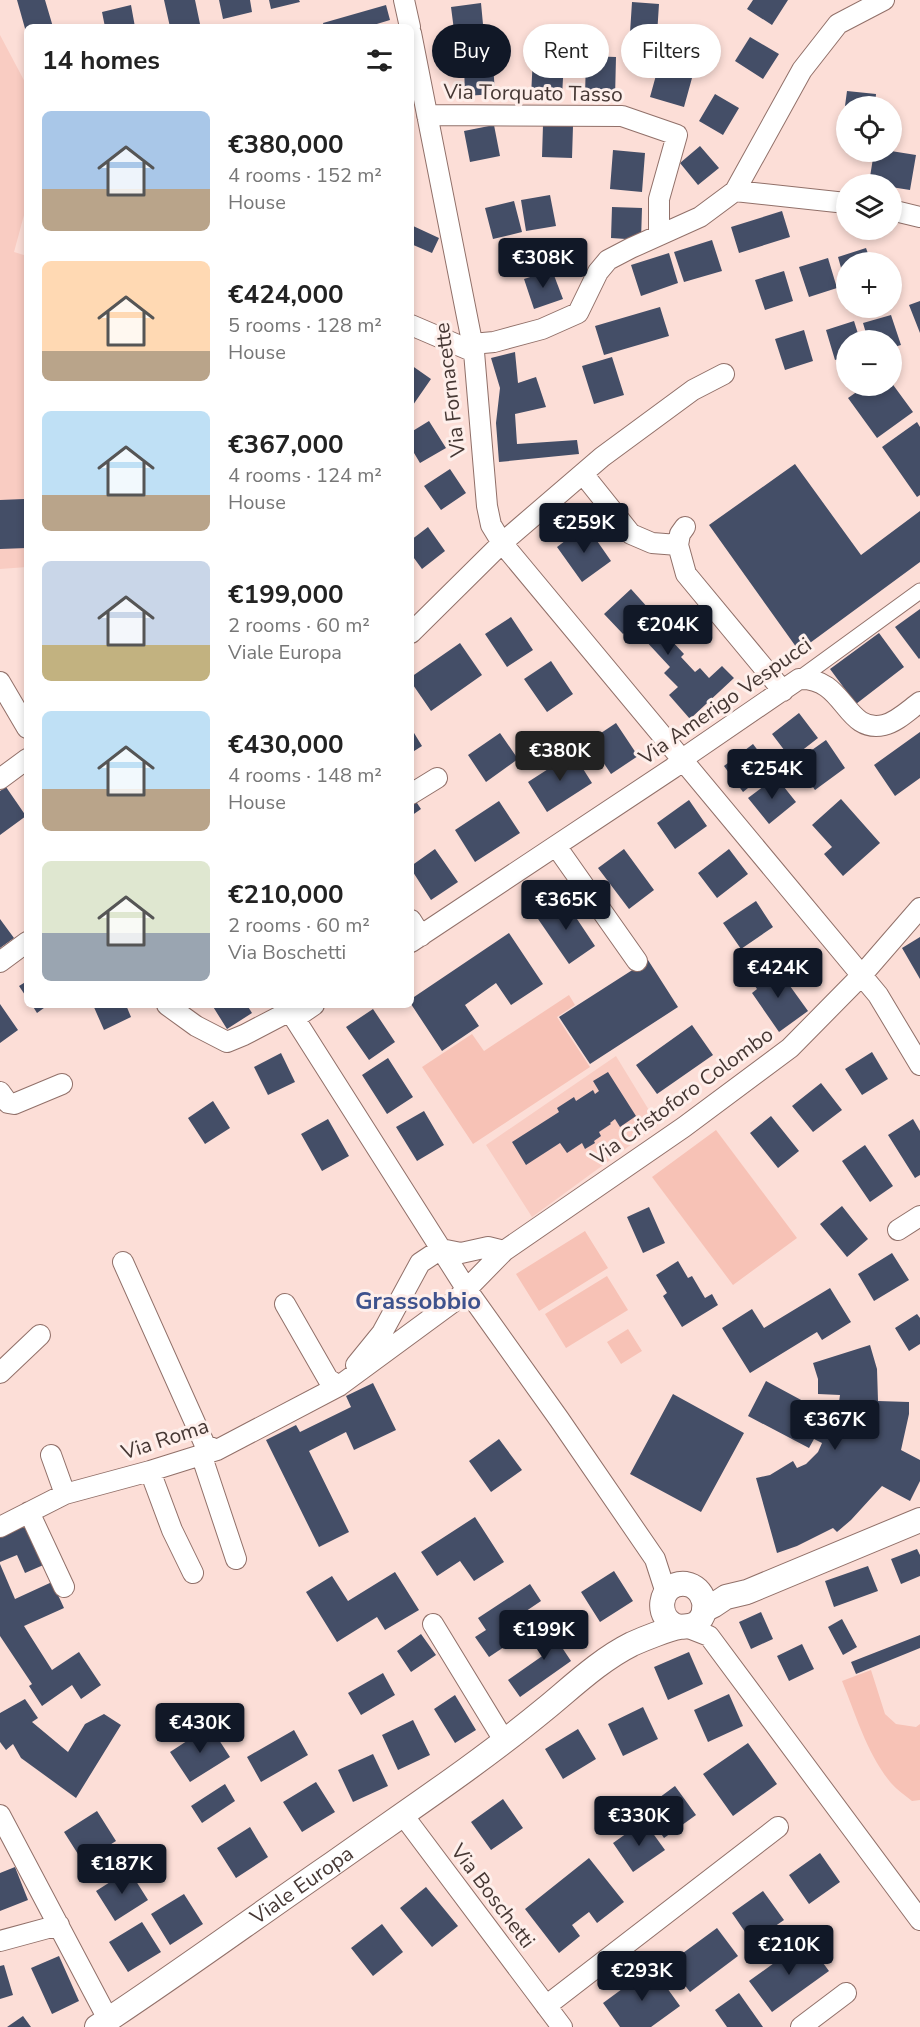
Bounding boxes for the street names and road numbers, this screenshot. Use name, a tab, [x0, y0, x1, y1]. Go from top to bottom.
street label: Via Torquato Tasso	[442, 77, 623, 109]
street label: Via Fornacette	[428, 321, 472, 460]
street label: Via Amerigo Vespucci	[632, 631, 817, 772]
street label: Via Cristoforo Colombo	[584, 1020, 779, 1172]
street label: Via Roma	[117, 1412, 212, 1467]
street label: Via Boschetti	[444, 1837, 541, 1954]
street label: Viale Europa	[244, 1839, 359, 1932]

